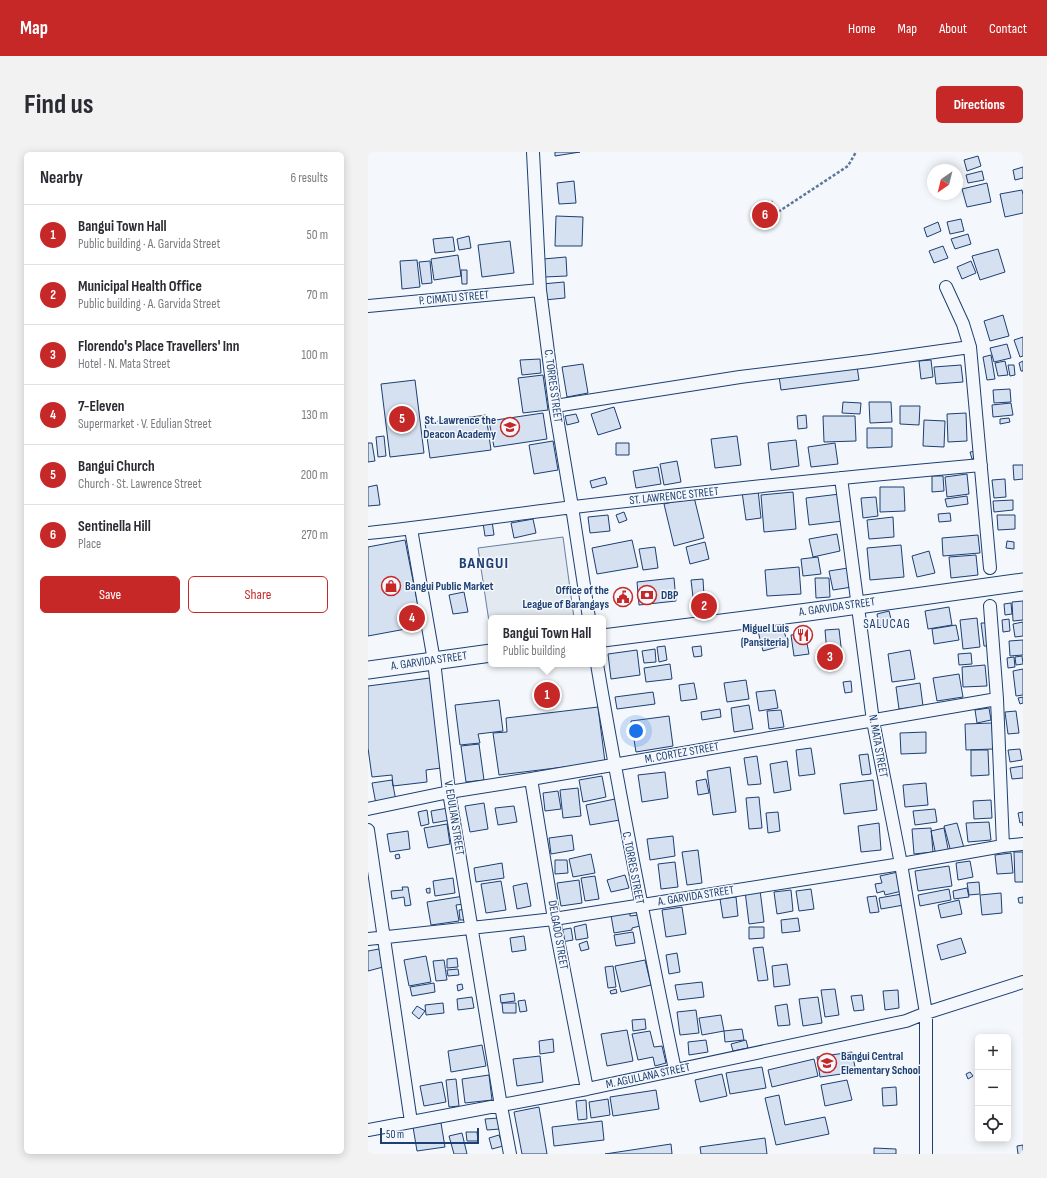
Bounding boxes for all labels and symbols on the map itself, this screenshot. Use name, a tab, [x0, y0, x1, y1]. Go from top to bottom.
north arrow	[927, 164, 963, 200]
pin: 6	[752, 200, 778, 230]
street label: P. CIMATU STREET	[418, 287, 490, 309]
street label: C. TORRES STREET	[540, 348, 566, 424]
pin: 5	[389, 404, 415, 434]
place label: St. Lawrence the Deacon Academy	[423, 413, 496, 442]
school or university icon: St. Lawrence the Deacon Academy	[499, 416, 521, 438]
street label: ST. LAWRENCE STREET	[629, 484, 720, 508]
district label: BANGUI	[459, 554, 509, 573]
shop icon: Bangui Public Market	[380, 575, 402, 597]
place label: Bangui Public Market	[405, 579, 494, 594]
place label: Office of the League of Barangays	[522, 583, 609, 612]
bank icon: DBP	[636, 584, 658, 606]
public building icon: Office of the League of Barangays	[612, 586, 634, 608]
place label: DBP	[661, 588, 679, 603]
pin: 2	[691, 591, 717, 621]
street label: A. GARVIDA STREET	[797, 594, 876, 620]
pin: 4	[399, 603, 425, 633]
district label: SALUCAG	[863, 616, 911, 632]
place label: Miguel Luis (Pansiteria)	[741, 621, 789, 650]
restaurant icon: Miguel Luis (Pansiteria)	[792, 624, 814, 646]
pin: 3	[817, 642, 843, 672]
street label: A. GARVIDA STREET	[389, 648, 468, 674]
pin: 1	[534, 680, 560, 710]
street label: N. MATA STREET	[865, 713, 891, 779]
your location	[626, 721, 646, 741]
street label: M. CORTEZ STREET	[644, 739, 720, 767]
street label: V. EDULIAN STREET	[441, 779, 467, 857]
street label: C. TORRES STREET	[619, 830, 647, 906]
street label: A. GARVIDA STREET	[656, 883, 735, 910]
street label: DELGADO STREET	[545, 899, 572, 971]
place label: Bangui Central Elementary School	[841, 1049, 921, 1078]
school or university icon: Bangui Central Elementary School	[816, 1052, 838, 1074]
street label: M. AGULLANA STREET	[604, 1060, 692, 1092]
scale bar	[380, 1126, 479, 1145]

